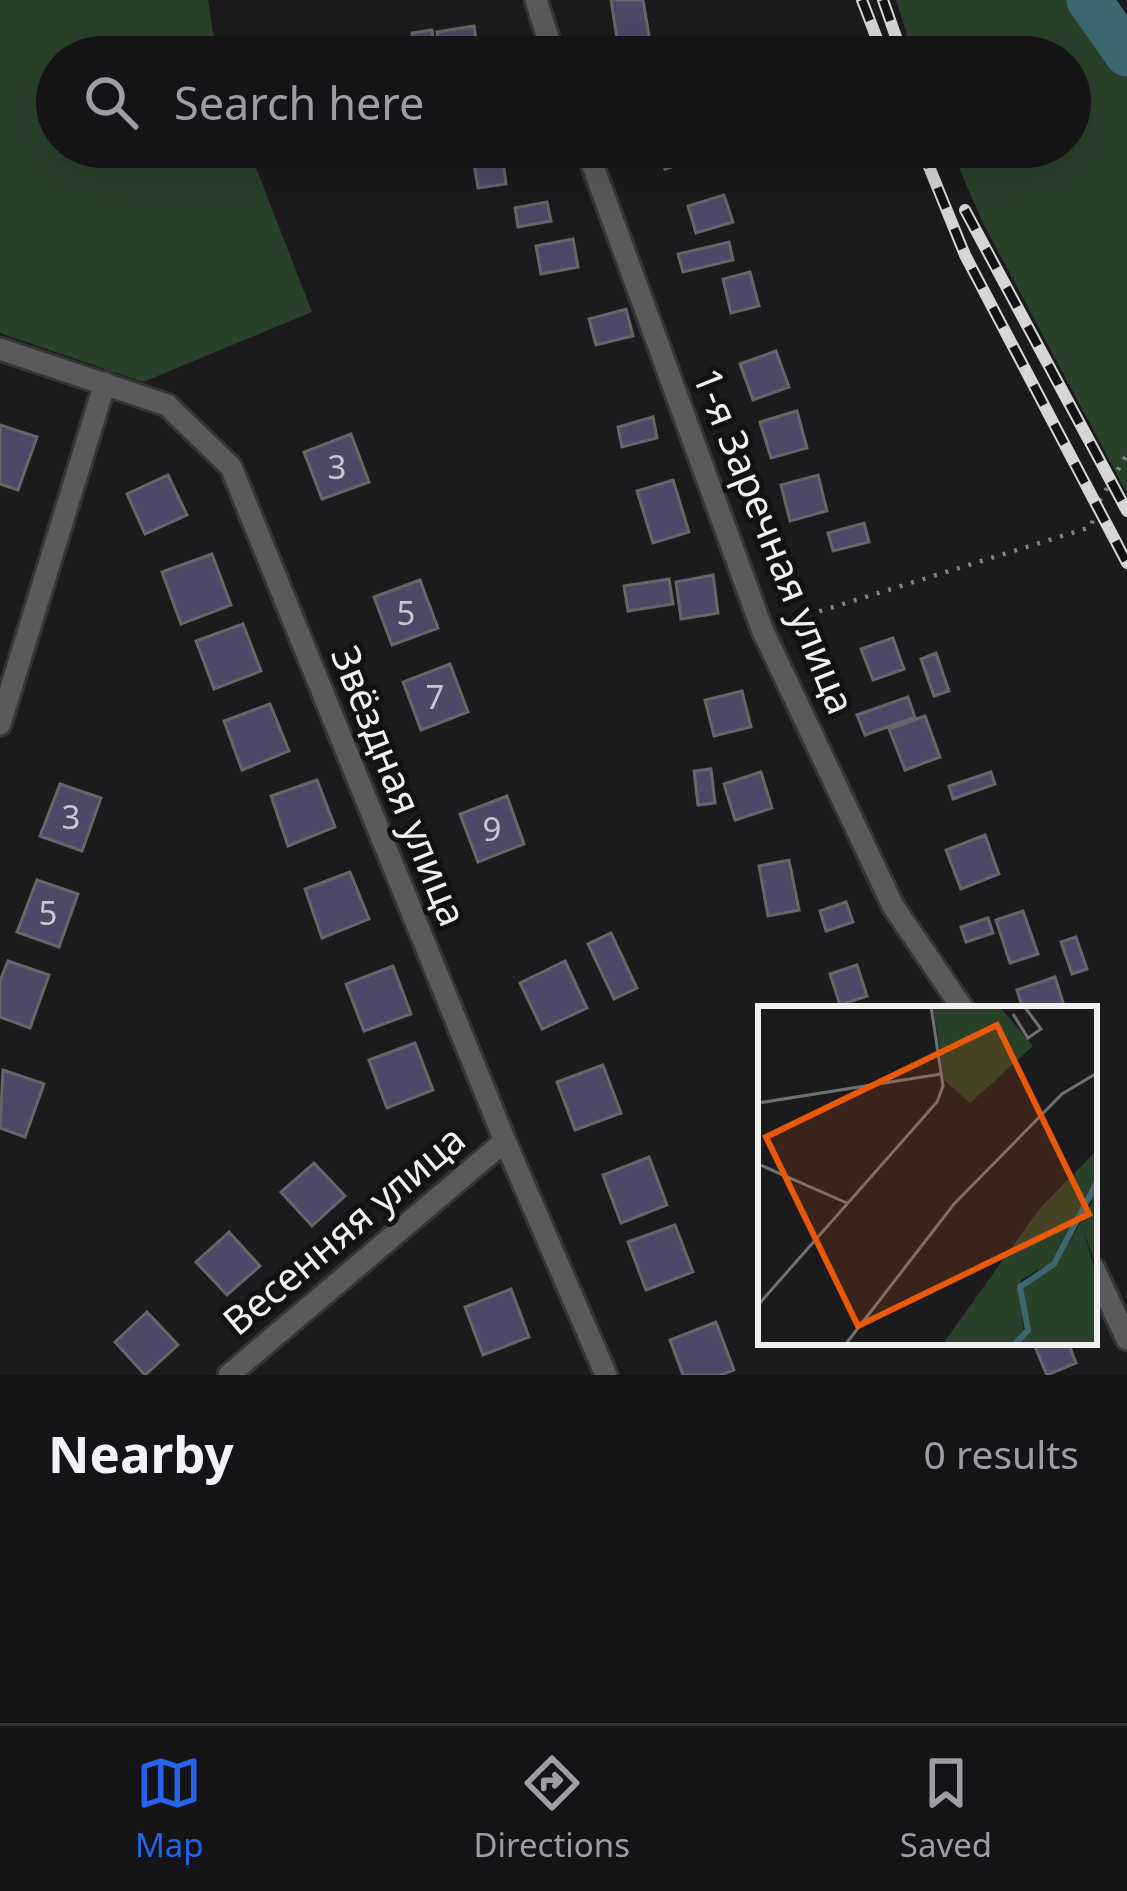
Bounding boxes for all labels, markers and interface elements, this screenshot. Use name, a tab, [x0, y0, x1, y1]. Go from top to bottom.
search box	[36, 36, 1091, 168]
icon: search	[78, 69, 144, 135]
text: Search here	[174, 72, 424, 133]
street label: 1-я Заречная улица	[682, 360, 869, 721]
house number: 3	[328, 444, 346, 489]
house number: 5	[397, 590, 415, 635]
street label: Звёздная улица	[320, 638, 481, 933]
house number: 7	[426, 674, 444, 719]
house number: 3	[62, 794, 80, 839]
house number: 9	[483, 806, 501, 851]
house number: 5	[39, 890, 57, 935]
inset map	[758, 1006, 1097, 1345]
street label: Весенняя улица	[211, 1112, 475, 1346]
text: Nearby	[48, 1418, 234, 1488]
text: 0 results	[924, 1427, 1079, 1480]
tab: Map	[135, 1750, 204, 1867]
tab: Directions	[473, 1750, 630, 1867]
tab: Saved	[900, 1750, 992, 1867]

